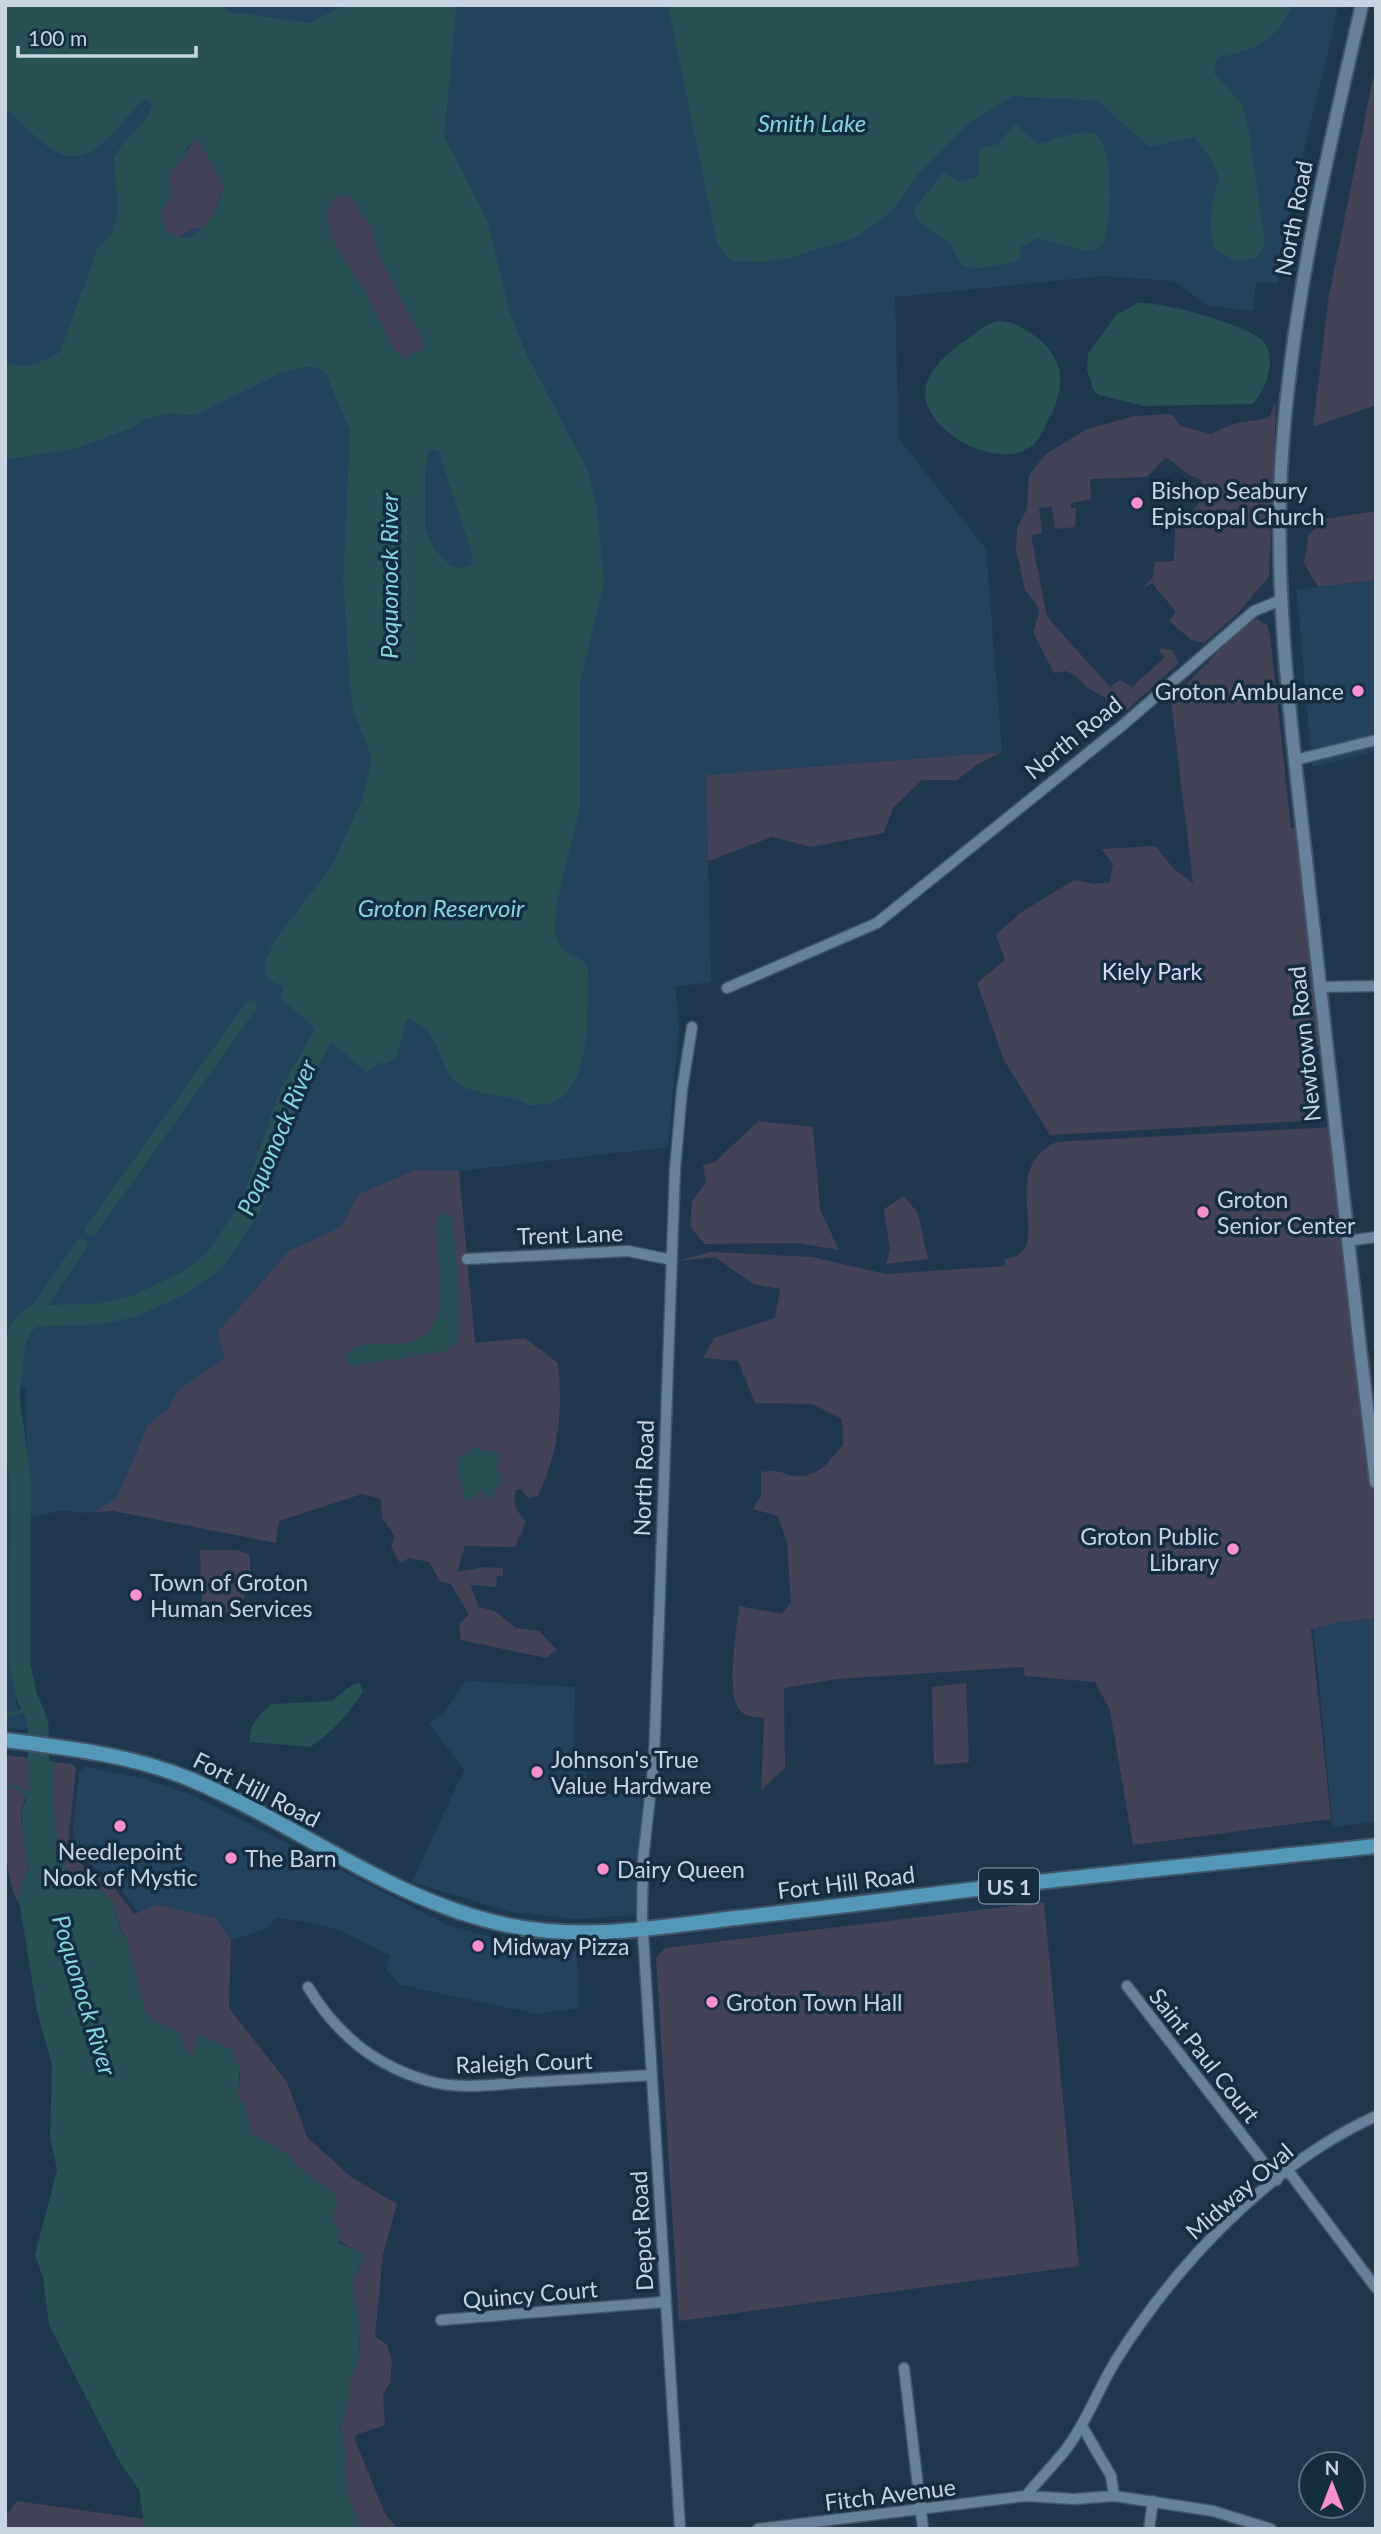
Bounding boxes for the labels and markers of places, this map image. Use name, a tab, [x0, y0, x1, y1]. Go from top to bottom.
place label: Bishop Seabury Episcopal Church	[1151, 476, 1325, 530]
marker: Bishop Seabury Episcopal Church	[1129, 495, 1145, 511]
place label: Groton Ambulance	[1155, 677, 1344, 705]
marker: Groton Ambulance	[1350, 683, 1366, 699]
place label: Groton Senior Center	[1217, 1185, 1356, 1239]
marker: Groton Senior Center	[1195, 1204, 1211, 1220]
place label: Groton Public Library	[1080, 1522, 1219, 1576]
marker: Groton Public Library	[1225, 1541, 1241, 1557]
place label: Town of Groton Human Services	[150, 1568, 312, 1622]
marker: Town of Groton Human Services	[128, 1587, 144, 1603]
place label: Johnson's True Value Hardware	[551, 1745, 711, 1799]
marker: Johnson's True Value Hardware	[529, 1764, 545, 1780]
marker: Needlepoint Nook of Mystic	[112, 1818, 128, 1834]
place label: Needlepoint Nook of Mystic	[42, 1837, 198, 1891]
place label: The Barn	[245, 1844, 337, 1872]
marker: The Barn	[223, 1850, 239, 1866]
place label: Dairy Queen	[617, 1855, 745, 1883]
marker: Dairy Queen	[595, 1861, 611, 1877]
place label: Midway Pizza	[492, 1932, 629, 1960]
marker: Midway Pizza	[470, 1938, 486, 1954]
place label: Groton Town Hall	[726, 1988, 903, 2016]
marker: Groton Town Hall	[704, 1994, 720, 2010]

